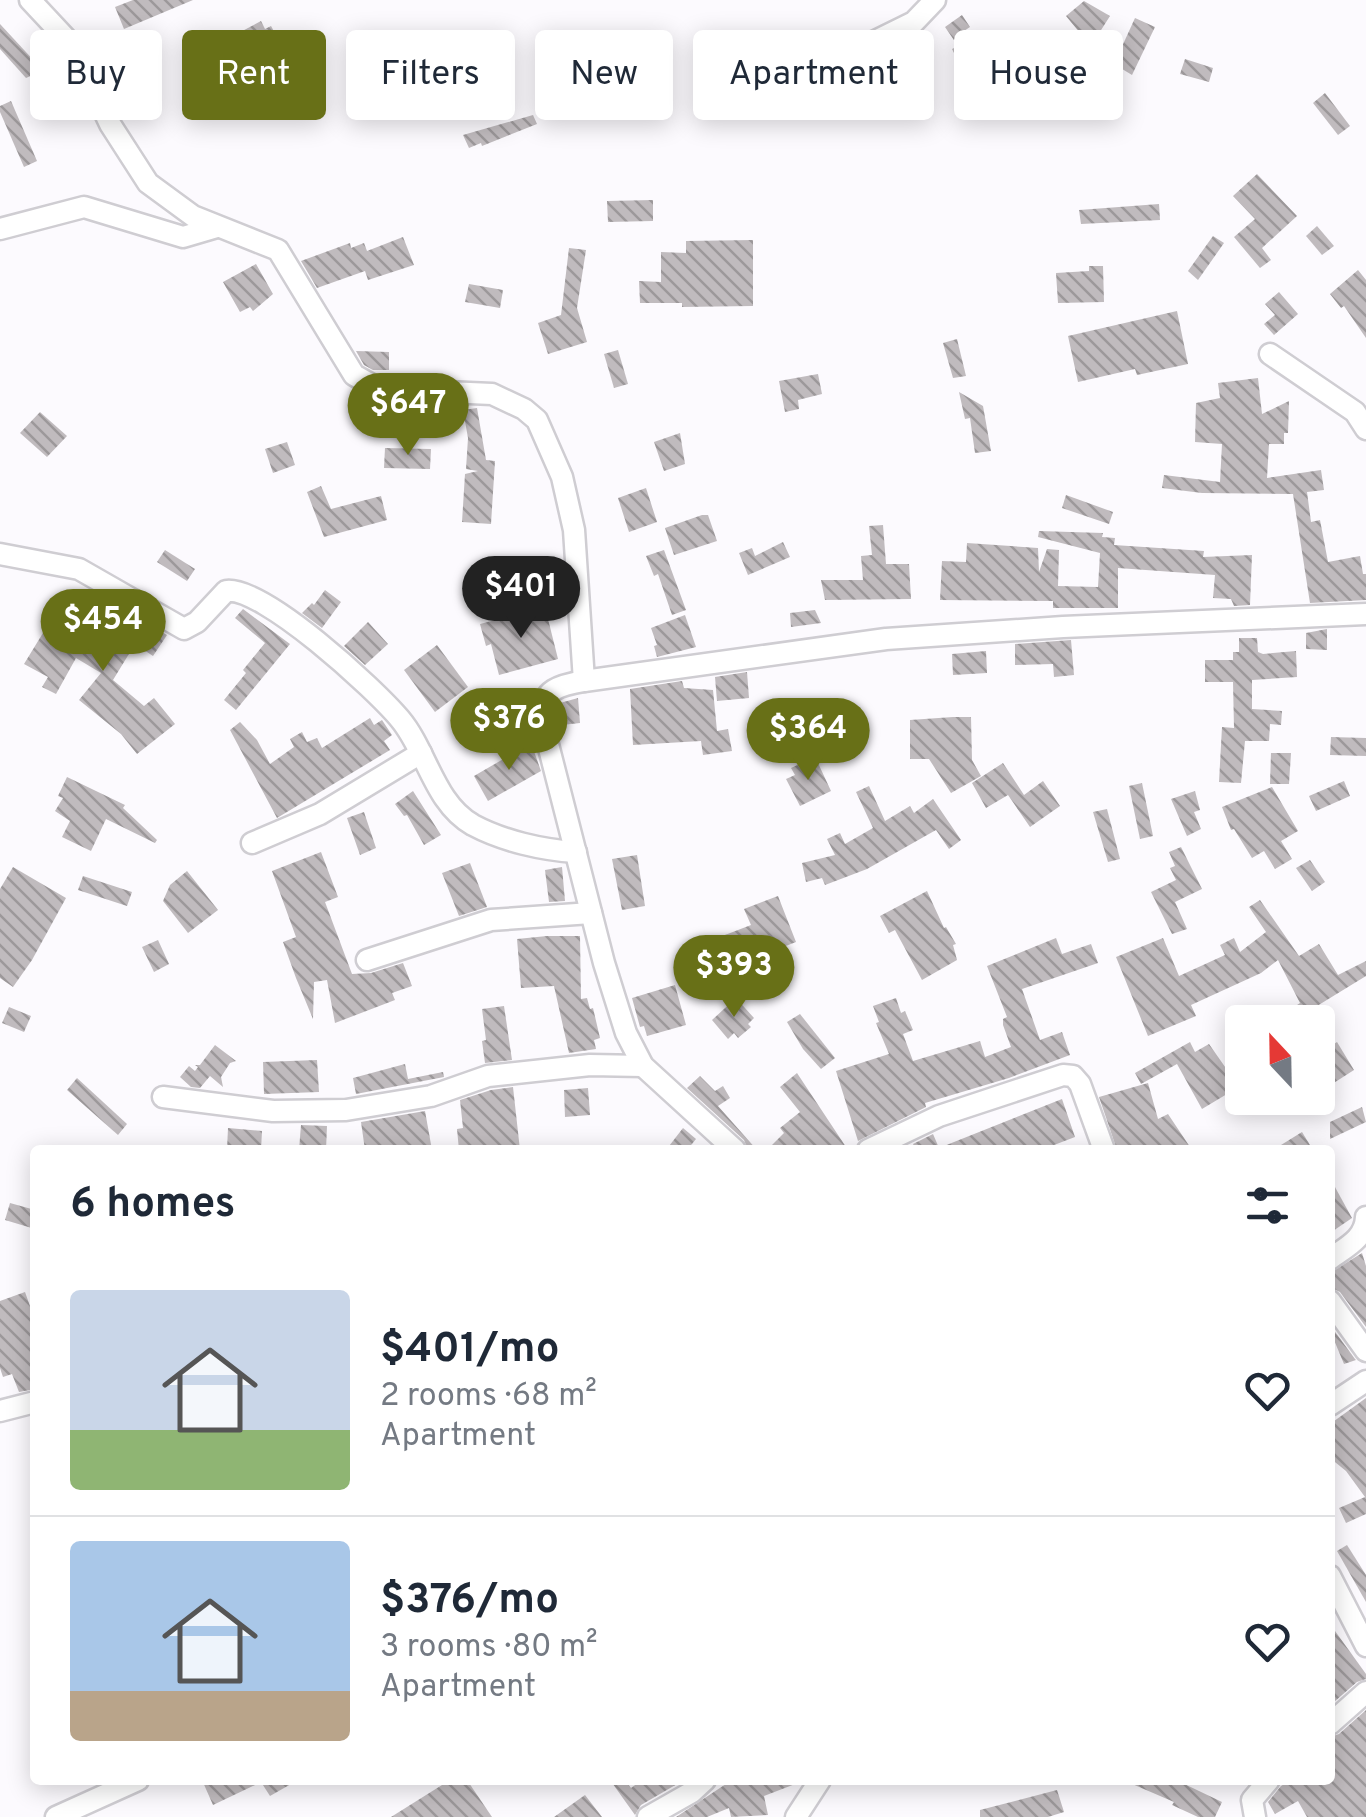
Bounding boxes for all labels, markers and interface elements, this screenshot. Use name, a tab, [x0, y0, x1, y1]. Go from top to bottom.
chip: Buy	[30, 30, 162, 120]
chip: Rent	[182, 30, 326, 120]
chip: Filters	[346, 30, 515, 120]
chip: New	[535, 30, 673, 120]
chip: Apartment	[693, 30, 934, 120]
chip: House	[954, 30, 1123, 120]
pin: $647	[349, 373, 467, 458]
text: $647	[370, 385, 446, 425]
pin: $401	[462, 556, 580, 641]
text: $401	[484, 568, 558, 608]
pin: $454	[44, 589, 162, 674]
text: $454	[63, 601, 143, 641]
pin: $376	[450, 688, 568, 773]
pin: $364	[749, 698, 867, 783]
text: $376	[472, 700, 546, 740]
text: $364	[769, 710, 847, 750]
pin: $393	[675, 935, 793, 1020]
text: $393	[695, 947, 773, 987]
north arrow	[1225, 1005, 1335, 1115]
map controls	[1225, 1005, 1335, 1115]
icon: filters	[1240, 1178, 1295, 1233]
text: 6 homes	[70, 1179, 235, 1232]
text: $401/mo	[380, 1324, 560, 1377]
icon: home	[150, 1330, 270, 1450]
icon: heart	[1240, 1363, 1295, 1418]
text: 2 rooms · 68 m²	[380, 1377, 597, 1417]
text: Apartment	[380, 1417, 536, 1457]
text: $376/mo	[380, 1575, 559, 1628]
icon: home	[150, 1581, 270, 1701]
icon: heart	[1240, 1614, 1295, 1669]
text: 3 rooms · 80 m²	[380, 1628, 598, 1668]
text: Apartment	[380, 1668, 536, 1708]

